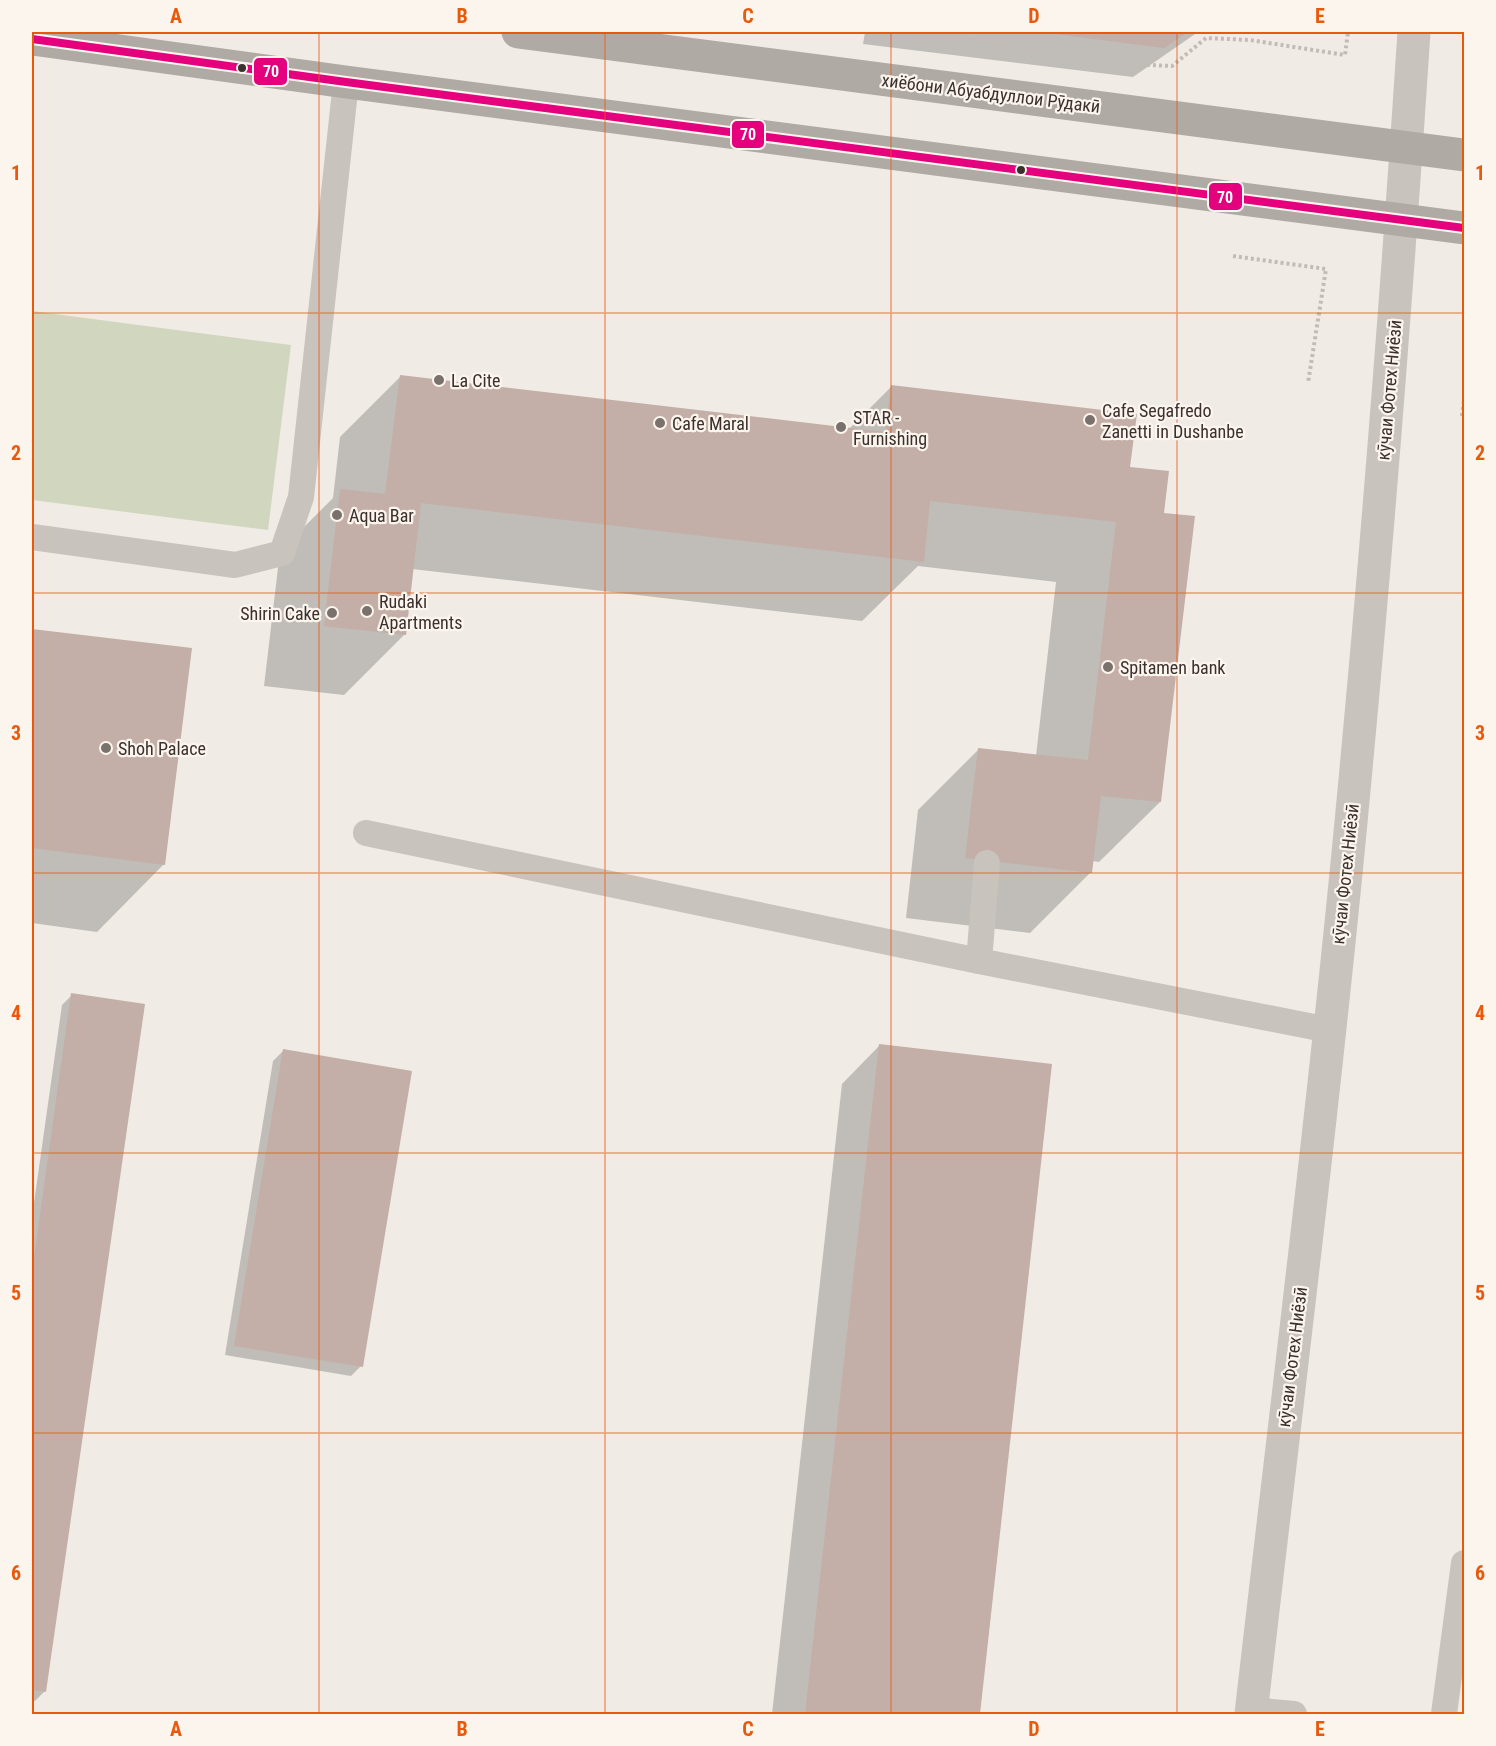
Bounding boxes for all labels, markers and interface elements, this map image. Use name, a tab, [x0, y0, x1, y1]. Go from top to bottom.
text: A	[170, 4, 182, 28]
text: B	[456, 4, 468, 28]
text: C	[742, 4, 754, 28]
text: D	[1028, 4, 1040, 28]
text: E	[1315, 4, 1325, 28]
line badge: 70	[253, 57, 288, 86]
unlabelled marker	[236, 62, 248, 74]
text: 70	[263, 62, 279, 81]
street label: хиёбони Абуабдуллои Рӯдакӣ	[881, 69, 1101, 117]
line badge: 70	[731, 120, 765, 149]
text: 70	[740, 125, 756, 144]
text: 1	[11, 161, 21, 185]
text: 1	[1475, 161, 1485, 185]
unlabelled marker	[1015, 164, 1027, 176]
line badge: 70	[1208, 182, 1243, 211]
text: 70	[1217, 188, 1233, 207]
street label: кӯчаи Фотех Ниёзӣ	[1372, 319, 1406, 461]
place label: La Cite	[451, 370, 500, 391]
marker: La Cite	[432, 373, 446, 387]
place label: Cafe Segafredo Zanetti in Dushanbe	[1102, 400, 1244, 442]
place label: STAR - Furnishing	[853, 407, 927, 449]
place label: Cafe Maral	[672, 413, 749, 434]
marker: Cafe Segafredo Zanetti in Dushanbe	[1083, 413, 1097, 427]
marker: Cafe Maral	[653, 416, 667, 430]
marker: STAR - Furnishing	[834, 420, 848, 434]
text: 2	[11, 441, 21, 465]
text: 2	[1475, 441, 1485, 465]
place label: Aqua Bar	[349, 505, 414, 526]
marker: Aqua Bar	[330, 508, 344, 522]
place label: Rudaki Apartments	[379, 591, 462, 633]
place label: Shirin Cake	[240, 603, 320, 624]
marker: Rudaki Apartments	[360, 604, 374, 618]
marker: Shirin Cake	[325, 606, 339, 620]
place label: Spitamen bank	[1120, 657, 1225, 678]
marker: Spitamen bank	[1101, 660, 1115, 674]
text: 3	[11, 721, 21, 745]
text: 3	[1475, 721, 1485, 745]
place label: Shoh Palace	[118, 738, 206, 759]
marker: Shoh Palace	[99, 741, 113, 755]
street label: кӯчаи Фотех Ниёзӣ	[1327, 803, 1363, 945]
text: 4	[11, 1001, 21, 1025]
text: 4	[1475, 1001, 1485, 1025]
text: 5	[11, 1281, 21, 1305]
text: 5	[1475, 1281, 1485, 1305]
street label: кӯчаи Фотех Ниёзӣ	[1273, 1286, 1311, 1428]
text: 6	[11, 1561, 21, 1585]
text: 6	[1475, 1561, 1485, 1585]
text: A	[170, 1717, 182, 1741]
text: B	[456, 1717, 468, 1741]
text: C	[742, 1717, 754, 1741]
text: D	[1028, 1717, 1040, 1741]
text: E	[1315, 1717, 1325, 1741]

